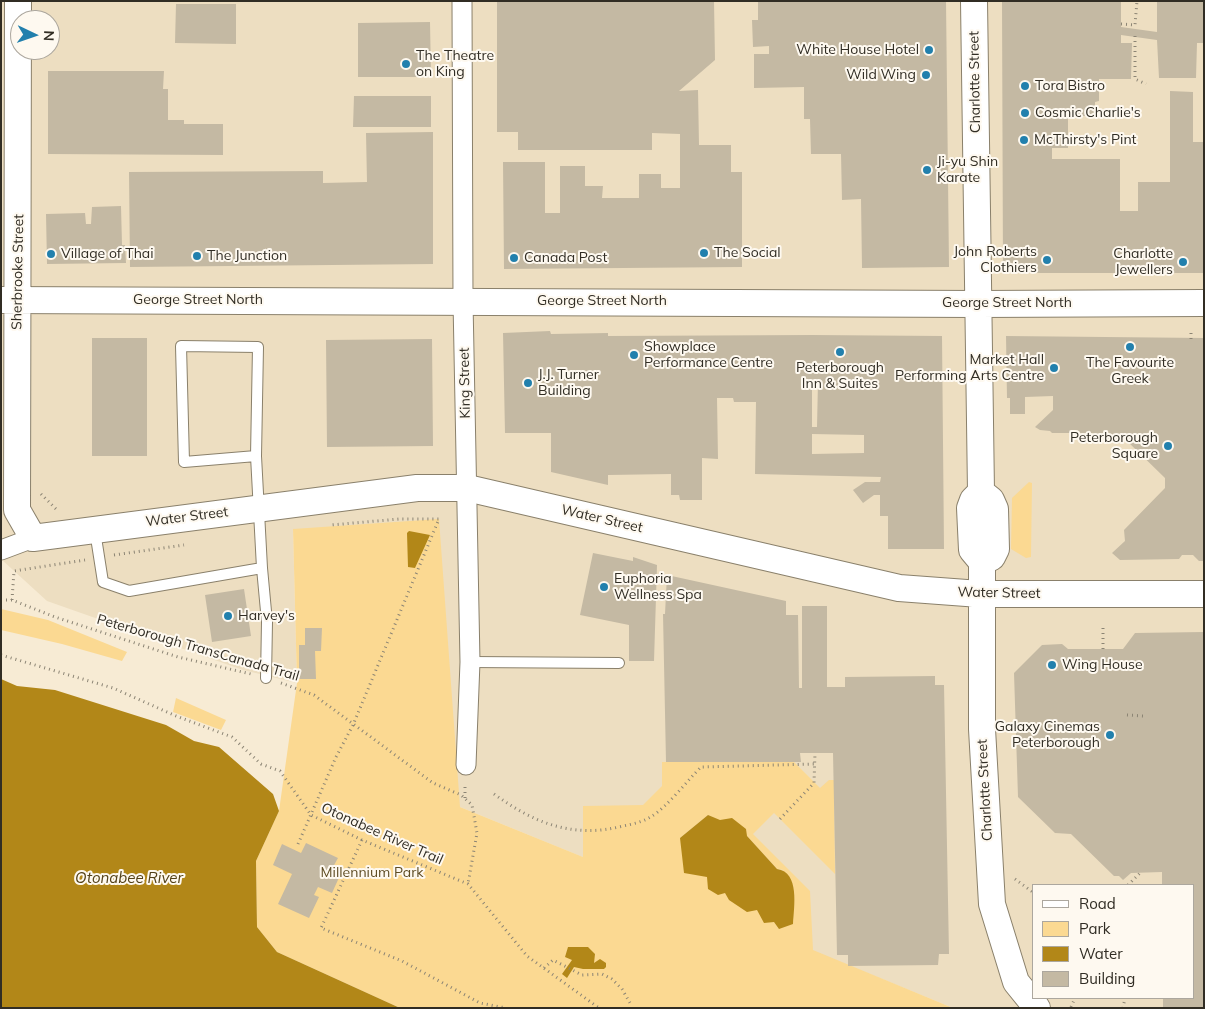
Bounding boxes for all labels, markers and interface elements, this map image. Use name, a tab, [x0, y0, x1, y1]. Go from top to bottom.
north arrow	[10, 10, 60, 60]
text: N	[40, 30, 58, 41]
street label: Charlotte Street	[966, 31, 984, 133]
place label: White House Hotel	[796, 42, 919, 58]
marker: White House Hotel	[923, 44, 935, 56]
place label: The Theatre on King	[416, 48, 494, 80]
marker: The Theatre on King	[400, 58, 412, 70]
place label: Wild Wing	[846, 67, 916, 83]
marker: Wild Wing	[920, 69, 932, 81]
place label: Tora Bistro	[1035, 78, 1105, 94]
marker: Tora Bistro	[1019, 80, 1031, 92]
place label: Cosmic Charlie's	[1035, 105, 1141, 121]
marker: Cosmic Charlie's	[1019, 107, 1031, 119]
place label: McThirsty's Pint	[1034, 132, 1136, 148]
marker: McThirsty's Pint	[1018, 134, 1030, 146]
place label: Ji-yu Shin Karate	[937, 154, 998, 186]
marker: Ji-yu Shin Karate	[921, 164, 933, 176]
street label: Sherbrooke Street	[9, 214, 27, 330]
place label: John Roberts Clothiers	[954, 244, 1037, 276]
place label: The Social	[714, 245, 781, 261]
place label: Village of Thai	[61, 246, 154, 262]
place label: Charlotte Jewellers	[1113, 246, 1173, 278]
marker: The Social	[698, 247, 710, 259]
marker: Village of Thai	[45, 248, 57, 260]
place label: The Junction	[207, 248, 287, 264]
marker: The Junction	[191, 250, 203, 262]
place label: Canada Post	[524, 250, 607, 266]
marker: Canada Post	[508, 252, 520, 264]
marker: John Roberts Clothiers	[1041, 254, 1053, 266]
marker: Charlotte Jewellers	[1177, 256, 1189, 268]
street label: George Street North	[133, 292, 263, 308]
street label: George Street North	[537, 293, 667, 309]
street label: George Street North	[942, 295, 1072, 311]
place label: Showplace Performance Centre	[644, 339, 773, 372]
marker: The Favourite Greek	[1124, 341, 1136, 353]
marker: Peterborough Inn & Suites	[834, 346, 846, 358]
street label: King Street	[456, 347, 474, 419]
marker: Showplace Performance Centre	[628, 349, 640, 361]
place label: Market Hall Performing Arts Centre	[895, 352, 1044, 384]
place label: The Favourite Greek	[1086, 355, 1174, 388]
place label: Peterborough Inn & Suites	[796, 360, 884, 392]
marker: Market Hall Performing Arts Centre	[1048, 362, 1060, 374]
place label: J.J. Turner Building	[538, 367, 599, 400]
marker: J.J. Turner Building	[522, 377, 534, 389]
place label: Peterborough Square	[1070, 430, 1158, 462]
marker: Peterborough Square	[1162, 440, 1174, 452]
street label: Water Street	[560, 501, 644, 537]
street label: Water Street	[145, 504, 229, 530]
place label: Euphoria Wellness Spa	[614, 571, 702, 604]
marker: Euphoria Wellness Spa	[598, 581, 610, 593]
street label: Water Street	[957, 584, 1041, 602]
place label: Harvey's	[238, 608, 295, 624]
marker: Harvey's	[222, 610, 234, 622]
street label: Peterborough TransCanada Trail	[95, 611, 301, 685]
place label: Wing House	[1062, 657, 1143, 673]
marker: Wing House	[1046, 659, 1058, 671]
place label: Galaxy Cinemas Peterborough	[995, 719, 1100, 752]
marker: Galaxy Cinemas Peterborough	[1104, 729, 1116, 741]
street label: Charlotte Street	[974, 739, 996, 841]
street label: Otonabee River Trail	[318, 800, 446, 868]
park label: Millennium Park	[321, 865, 423, 881]
water label: Otonabee River	[75, 869, 183, 887]
legend	[1032, 884, 1195, 999]
text: Road	[1079, 894, 1116, 913]
text: Park	[1079, 919, 1111, 938]
text: Water	[1079, 944, 1123, 963]
text: Building	[1079, 969, 1135, 988]

